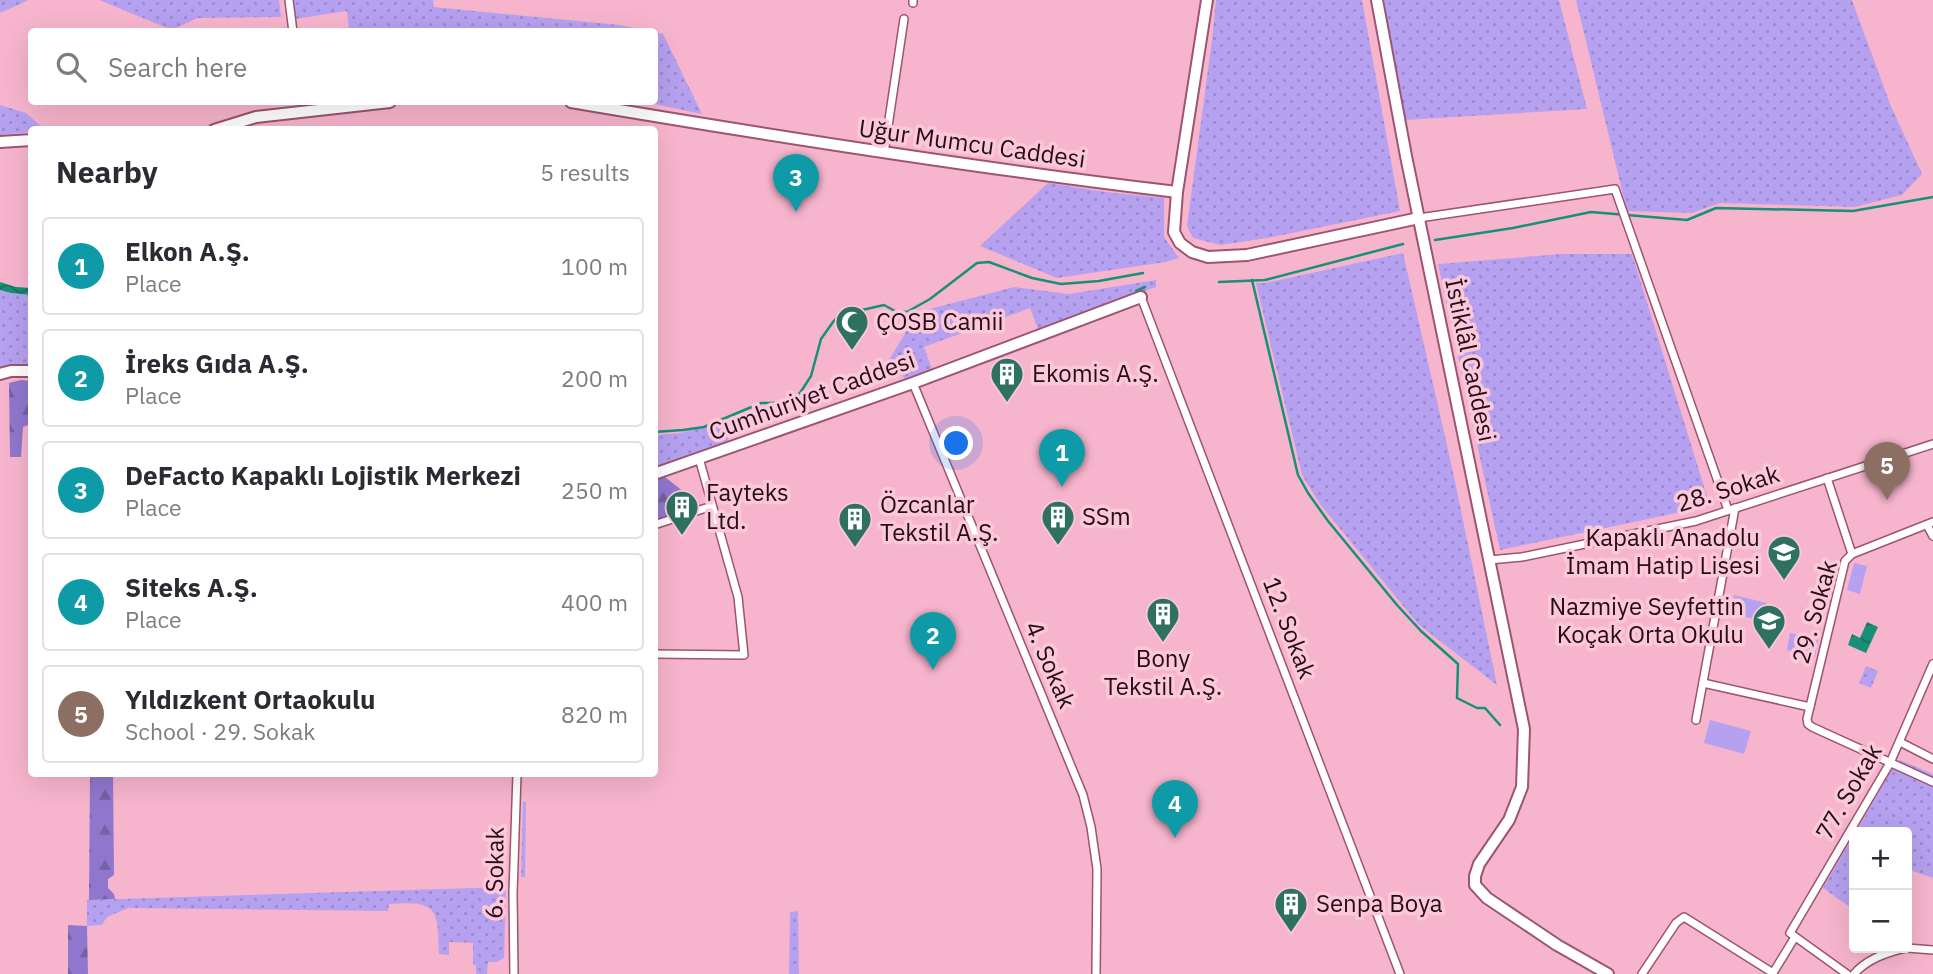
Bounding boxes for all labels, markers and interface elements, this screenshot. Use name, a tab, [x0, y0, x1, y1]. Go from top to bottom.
search box	[28, 28, 658, 105]
icon: search	[52, 48, 90, 86]
text: Search here	[108, 50, 247, 84]
street label: Uğur Mumcu Caddesi	[857, 111, 1088, 175]
text: Nearby	[56, 152, 158, 191]
pin: 3	[773, 154, 819, 212]
text: 5 results	[540, 157, 630, 187]
text: Elkon A.Ş.	[125, 234, 250, 268]
text: 1	[74, 251, 88, 281]
text: 100 m	[561, 251, 628, 281]
text: Place	[125, 268, 182, 298]
street label: İstiklâl Caddesi	[1438, 275, 1504, 444]
mosque icon: ÇOSB Camii	[833, 303, 871, 352]
place label: ÇOSB Camii	[876, 305, 1004, 337]
street label: Cumhuriyet Caddesi	[704, 343, 919, 447]
text: İreks Gıda A.Ş.	[125, 346, 309, 380]
building icon: Ekomis A.Ş.	[988, 355, 1026, 404]
place label: Ekomis A.Ş.	[1032, 357, 1159, 389]
text: 2	[74, 363, 88, 393]
text: 200 m	[561, 363, 628, 393]
text: Place	[125, 380, 182, 410]
your location	[939, 426, 973, 460]
pin: 1	[1039, 429, 1085, 487]
pin: 5	[1864, 442, 1910, 500]
street label: 28. Sokak	[1672, 457, 1784, 519]
text: DeFacto Kapaklı Lojistik Merkezi	[125, 458, 521, 492]
text: 3	[74, 475, 88, 505]
text: 250 m	[561, 475, 628, 505]
place label: Fayteks Ltd.	[706, 476, 789, 536]
building icon: Fayteks Ltd.	[663, 488, 701, 537]
place label: Özcanlar Tekstil A.Ş.	[880, 488, 999, 548]
text: Place	[125, 492, 182, 522]
building icon: SSm	[1039, 498, 1077, 547]
building icon: Özcanlar Tekstil A.Ş.	[836, 500, 874, 549]
place label: SSm	[1082, 500, 1131, 532]
place label: Kapaklı Anadolu İmam Hatip Lisesi	[1566, 521, 1760, 581]
school or university icon: Kapaklı Anadolu İmam Hatip Lisesi	[1765, 533, 1803, 582]
street label: 29. Sokak	[1784, 556, 1844, 667]
text: Siteks A.Ş.	[125, 570, 258, 604]
street label: 12. Sokak	[1256, 572, 1324, 683]
text: 4	[74, 587, 88, 617]
text: 400 m	[561, 587, 628, 617]
place label: Nazmiye Seyfettin Koçak Orta Okulu	[1549, 590, 1744, 650]
building icon: Bony Tekstil A.Ş.	[1144, 595, 1182, 644]
school or university icon: Nazmiye Seyfettin Koçak Orta Okulu	[1750, 602, 1788, 651]
text: Place	[125, 604, 182, 634]
pin: 2	[910, 612, 956, 670]
street label: 4. Sokak	[1018, 616, 1084, 714]
place label: Bony Tekstil A.Ş.	[1104, 642, 1222, 702]
text: Yıldızkent Ortaokulu	[125, 682, 375, 716]
text: 5	[74, 699, 88, 729]
text: 820 m	[561, 699, 628, 729]
text: School · 29. Sokak	[125, 716, 315, 746]
street label: 77. Sokak	[1808, 737, 1889, 846]
pin: 4	[1152, 780, 1198, 838]
street label: 6. Sokak	[477, 826, 511, 919]
map controls	[1849, 827, 1912, 953]
button: +	[1849, 827, 1912, 890]
building icon: Senpa Boya	[1272, 885, 1310, 934]
place label: Senpa Boya	[1316, 887, 1443, 919]
button: −	[1849, 890, 1912, 953]

